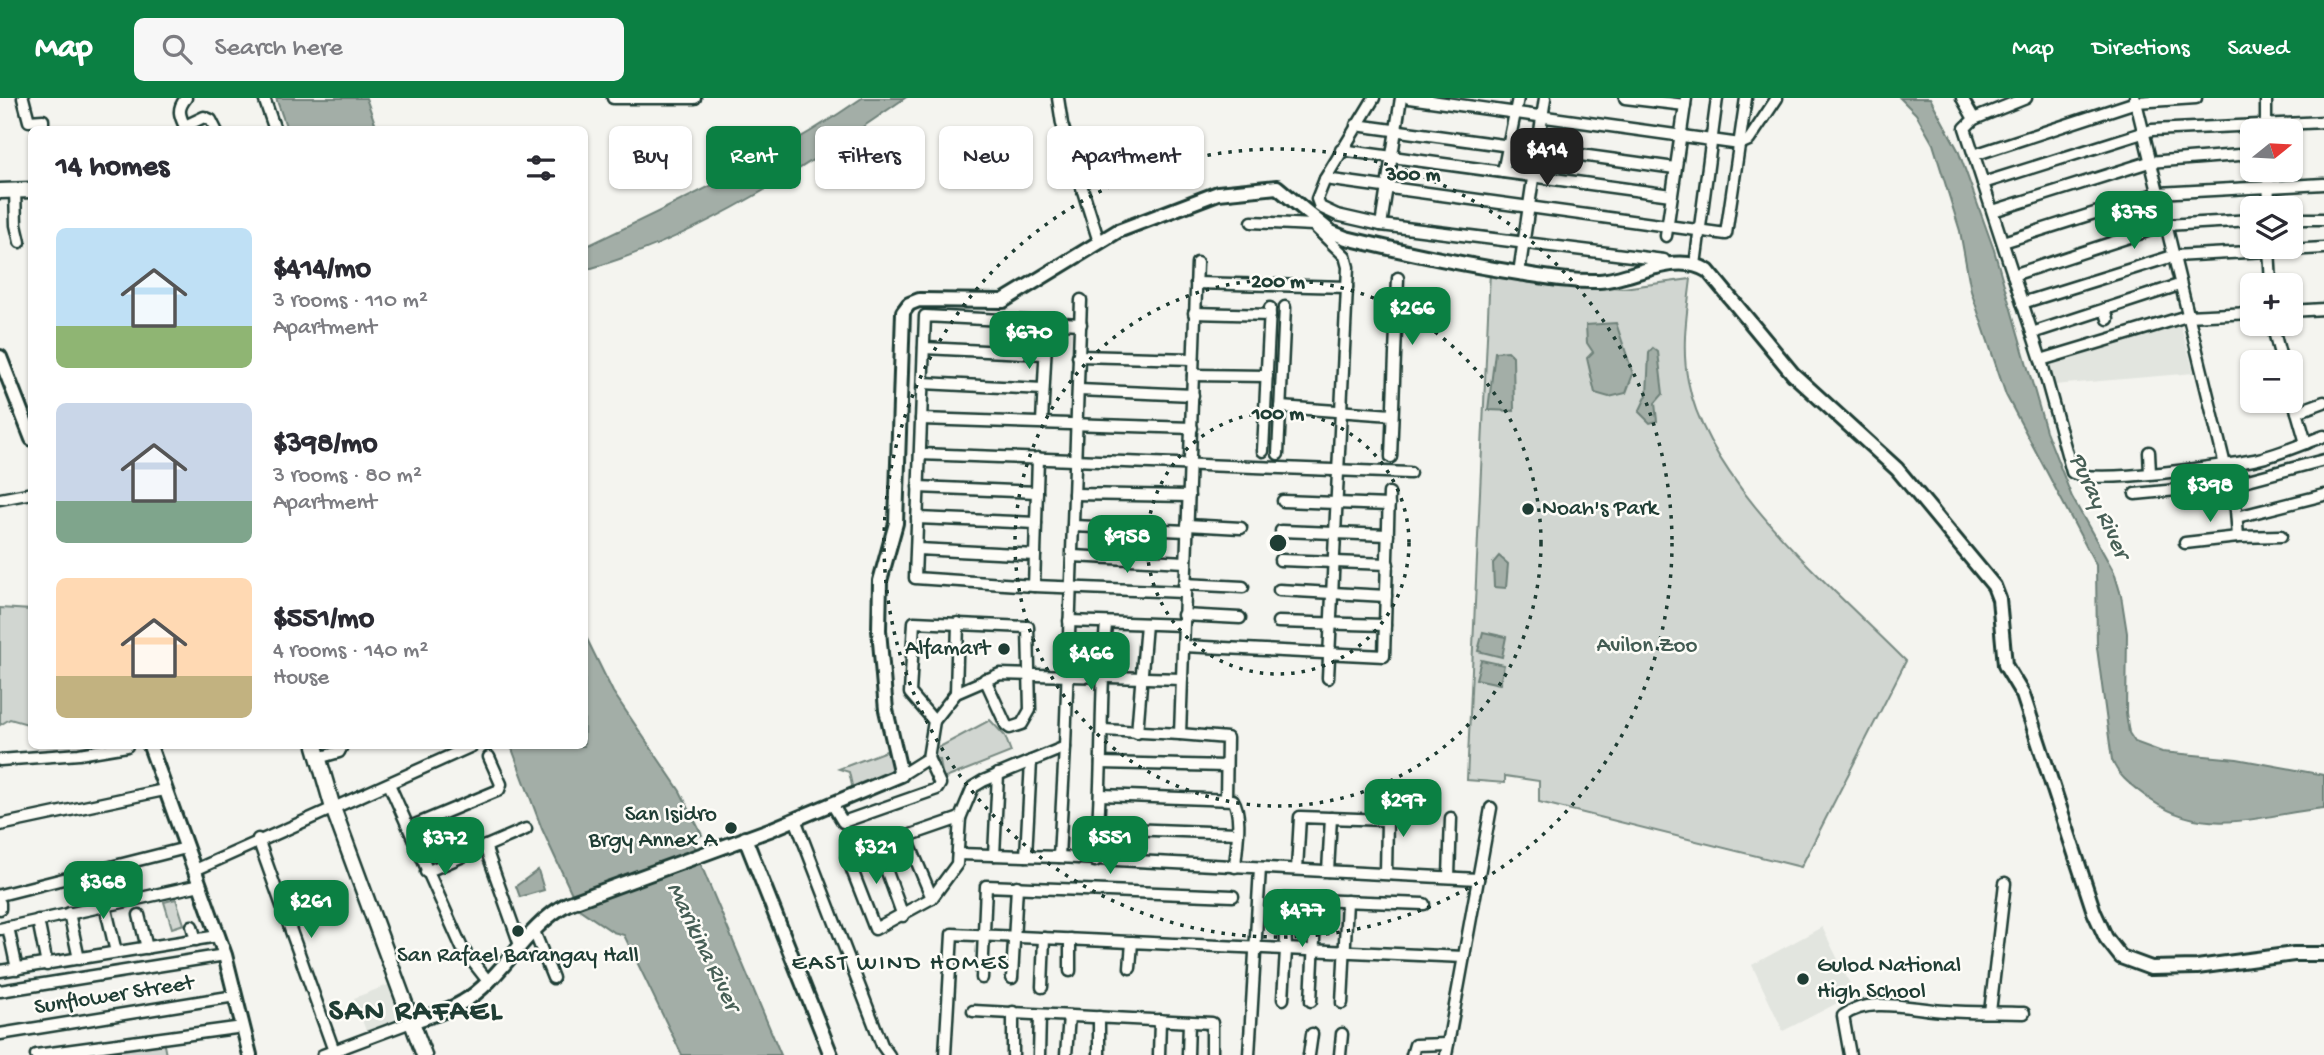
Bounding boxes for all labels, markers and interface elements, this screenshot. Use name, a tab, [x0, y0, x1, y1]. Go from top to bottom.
search box	[134, 18, 624, 81]
text: Map	[35, 30, 92, 68]
icon: search	[158, 30, 196, 68]
text: Search here	[214, 34, 343, 65]
text: Map	[2012, 35, 2054, 64]
text: Directions	[2092, 35, 2190, 64]
text: Saved	[2228, 35, 2289, 64]
north arrow	[2240, 119, 2303, 182]
map controls	[2240, 119, 2303, 413]
chip: Buy	[609, 126, 692, 189]
chip: Rent	[706, 126, 801, 189]
chip: Filters	[815, 126, 925, 189]
chip: New	[939, 126, 1033, 189]
chip: Apartment	[1047, 126, 1204, 189]
pin: $414	[1506, 129, 1588, 188]
text: $414	[1526, 137, 1568, 164]
icon: filters	[522, 149, 560, 187]
text: 14 homes	[56, 151, 169, 186]
text: 300 m	[1385, 164, 1440, 189]
pin: $375	[2093, 192, 2175, 251]
button: layers	[2240, 196, 2303, 259]
text: $375	[2111, 200, 2157, 227]
text: $414/mo	[273, 253, 371, 288]
icon: home	[112, 256, 196, 340]
text: 200 m	[1251, 271, 1305, 296]
button: +	[2240, 273, 2303, 336]
text: 3 rooms · 110 m²	[273, 288, 428, 315]
pin: $266	[1371, 288, 1453, 347]
text: $266	[1390, 296, 1434, 323]
pin: $670	[988, 312, 1070, 371]
text: Apartment	[273, 315, 377, 342]
text: $670	[1005, 320, 1053, 347]
button: −	[2240, 350, 2303, 413]
text: 100 m	[1251, 403, 1304, 428]
text: $398/mo	[273, 428, 378, 463]
icon: home	[112, 431, 196, 515]
water label: Puray River	[2061, 449, 2137, 567]
text: 3 rooms · 80 m²	[273, 463, 422, 490]
pin: $398	[2169, 464, 2251, 524]
text: $398	[2187, 473, 2233, 500]
text: Apartment	[273, 490, 377, 517]
place label: Noah's Park	[1542, 496, 1660, 523]
marker: Noah's Park	[1520, 501, 1536, 517]
pin: $958	[1086, 516, 1168, 575]
text: $958	[1104, 524, 1150, 551]
centre of rings	[1266, 531, 1290, 555]
text: $551/mo	[273, 603, 374, 638]
icon: home	[112, 606, 196, 690]
pin: $466	[1050, 632, 1132, 692]
park label: Avilon Zoo	[1597, 633, 1697, 660]
place label: Alfamart	[905, 636, 992, 663]
text: 4 rooms · 140 m²	[273, 638, 428, 665]
marker: Alfamart	[996, 641, 1012, 657]
text: $466	[1069, 641, 1113, 668]
text: House	[273, 665, 329, 692]
pin: $297	[1362, 780, 1444, 839]
text: $297	[1380, 788, 1426, 815]
place label: San Isidro Brgy Annex A	[588, 802, 718, 855]
pin: $551	[1069, 816, 1151, 876]
pin: $372	[404, 818, 486, 877]
marker: San Isidro Brgy Annex A	[723, 820, 739, 836]
text: $551	[1088, 825, 1132, 852]
text: $372	[422, 826, 468, 853]
pin: $321	[835, 826, 917, 886]
text: $321	[855, 835, 897, 862]
pin: $368	[62, 862, 144, 921]
text: $368	[80, 870, 126, 897]
water label: Marikina River	[658, 878, 748, 1020]
pin: $261	[270, 880, 352, 940]
text: $261	[290, 889, 332, 916]
pin: $477	[1261, 890, 1343, 949]
text: $477	[1279, 898, 1325, 925]
marker: San Rafael Barangay Hall	[510, 923, 526, 939]
place label: San Rafael Barangay Hall	[397, 943, 639, 970]
district label: EAST WIND HOMES	[791, 950, 1011, 979]
place label: Gulod National High School	[1817, 953, 1961, 1006]
street label: Sunflower Street	[32, 970, 197, 1022]
marker: Gulod National High School	[1795, 971, 1811, 987]
district label: SAN RAFAEL	[329, 996, 503, 1031]

